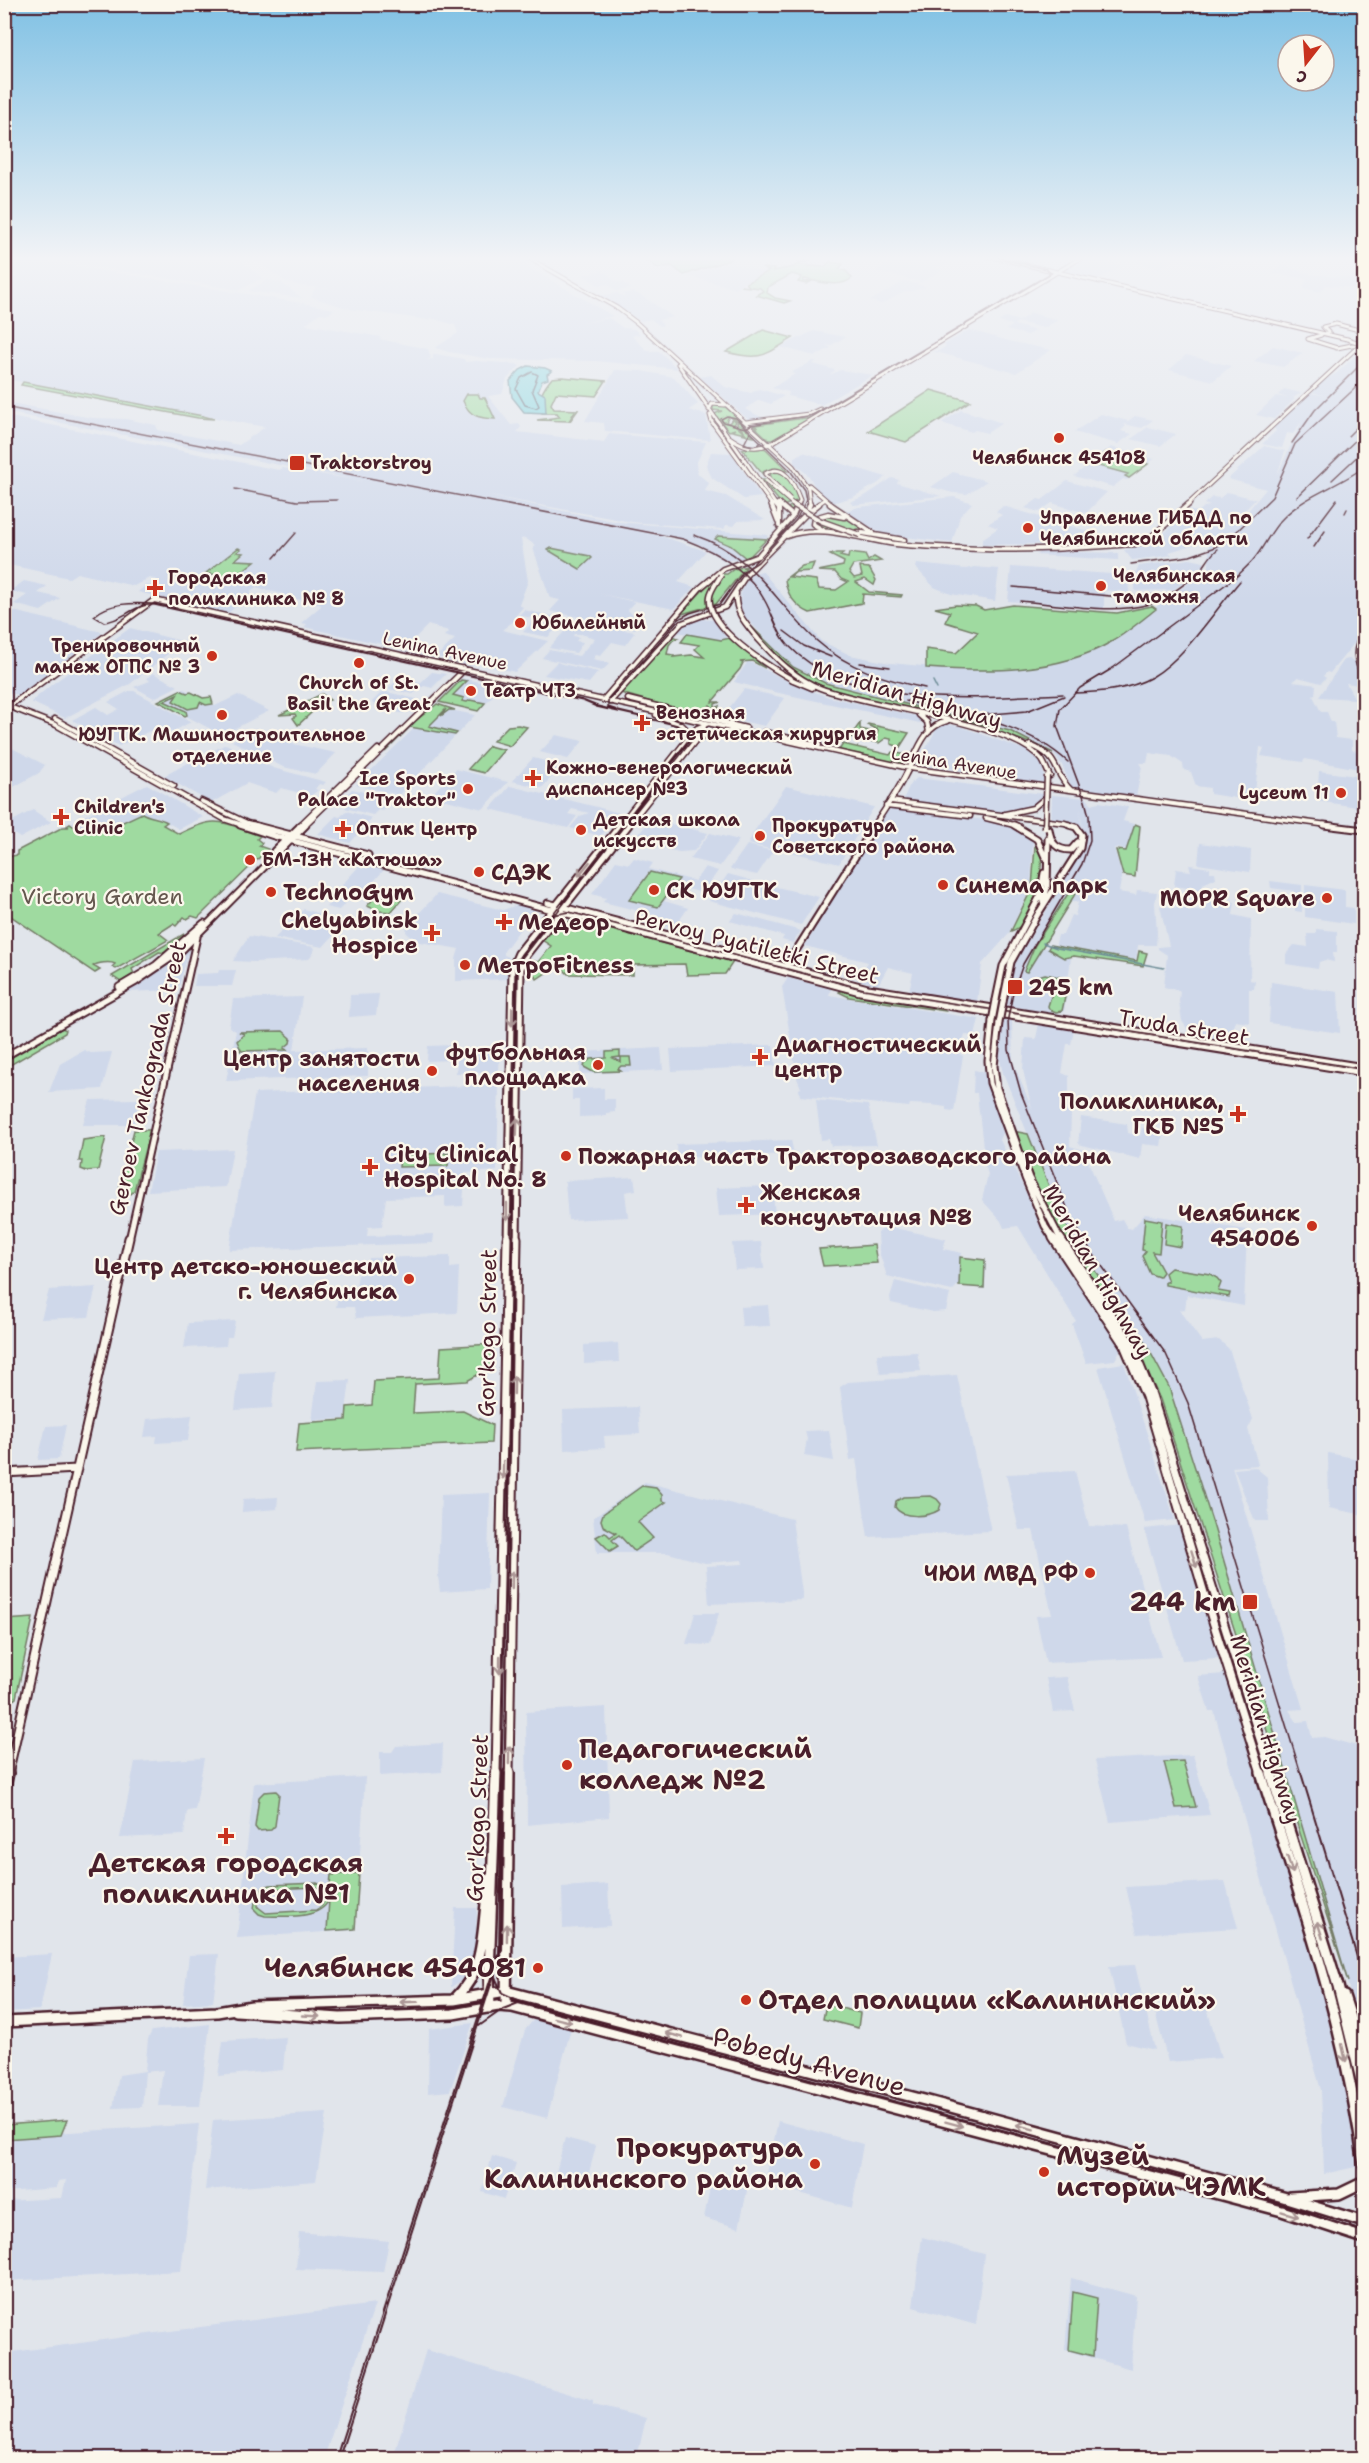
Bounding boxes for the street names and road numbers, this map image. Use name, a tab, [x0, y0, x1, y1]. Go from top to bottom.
street label: Lenina Avenue	[380, 626, 510, 676]
street label: Meridian Highway	[809, 654, 1005, 735]
street label: Lenina Avenue	[889, 741, 1019, 785]
street label: Pervoy Pyatiletki Street	[632, 902, 882, 991]
street label: Geroev Tankograda Street	[102, 938, 193, 1218]
street label: Truda street	[1116, 1003, 1251, 1052]
street label: Meridian Highway	[1036, 1179, 1159, 1363]
street label: Gor'kogo Street	[472, 1249, 503, 1417]
street label: Meridian Highway	[1223, 1631, 1308, 1827]
street label: Gor'kogo Street	[460, 1734, 495, 1903]
street label: Pobedy Avenue	[708, 2018, 910, 2105]

